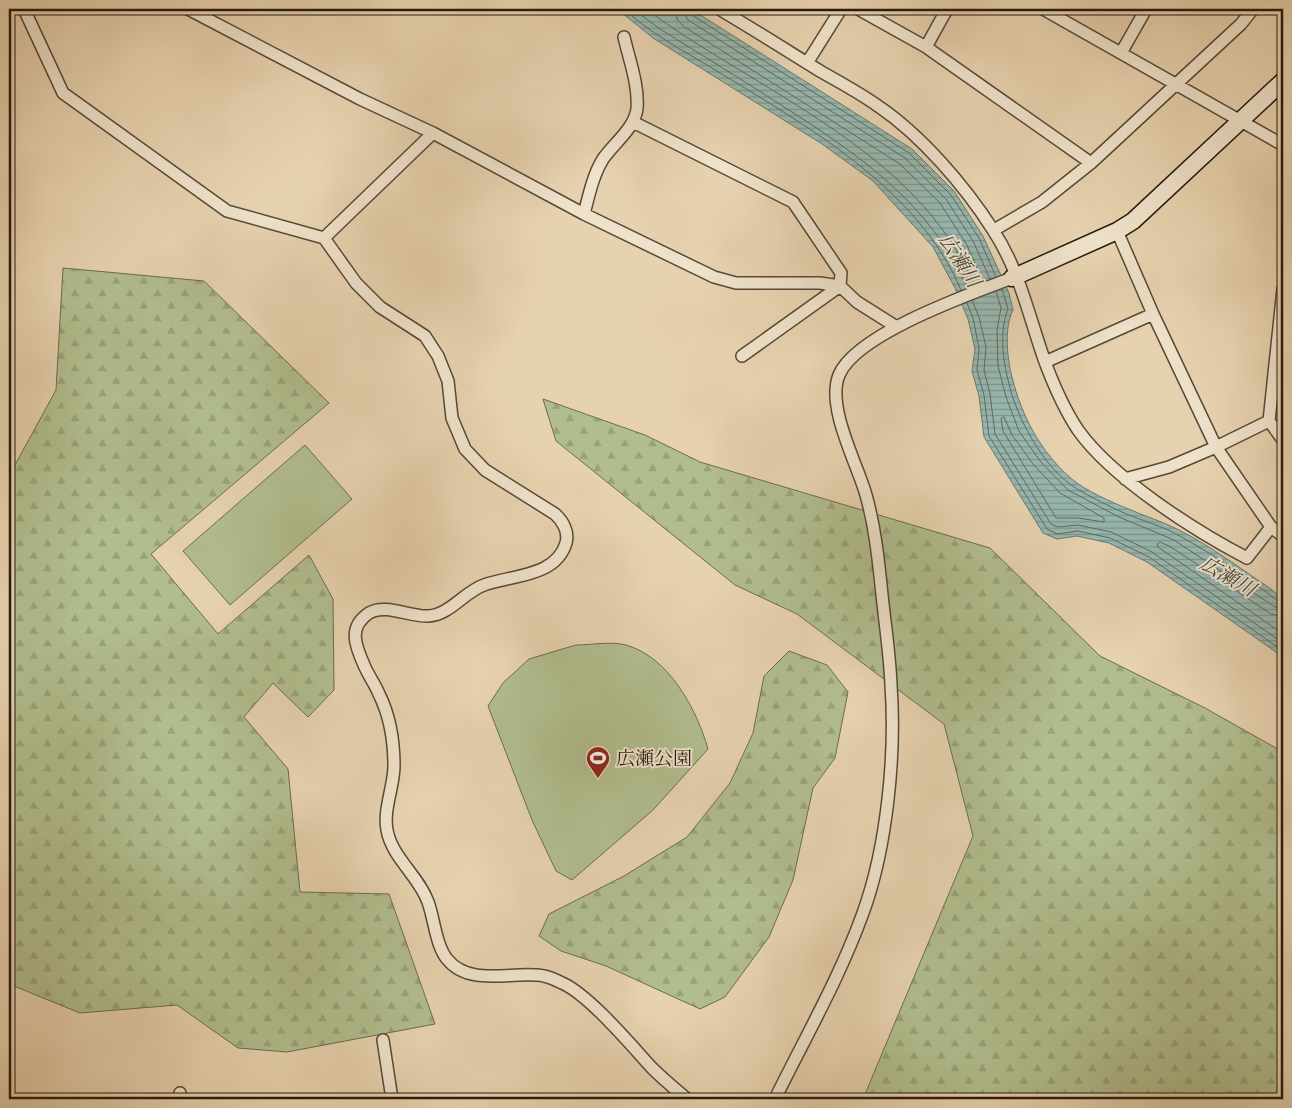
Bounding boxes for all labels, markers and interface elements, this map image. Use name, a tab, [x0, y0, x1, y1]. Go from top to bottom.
water label: 広瀬川	[932, 228, 988, 294]
water label: 広瀬川	[1195, 550, 1262, 604]
sports icon: 広瀬公園	[585, 745, 611, 779]
place label: 広瀬公園	[616, 746, 692, 772]

